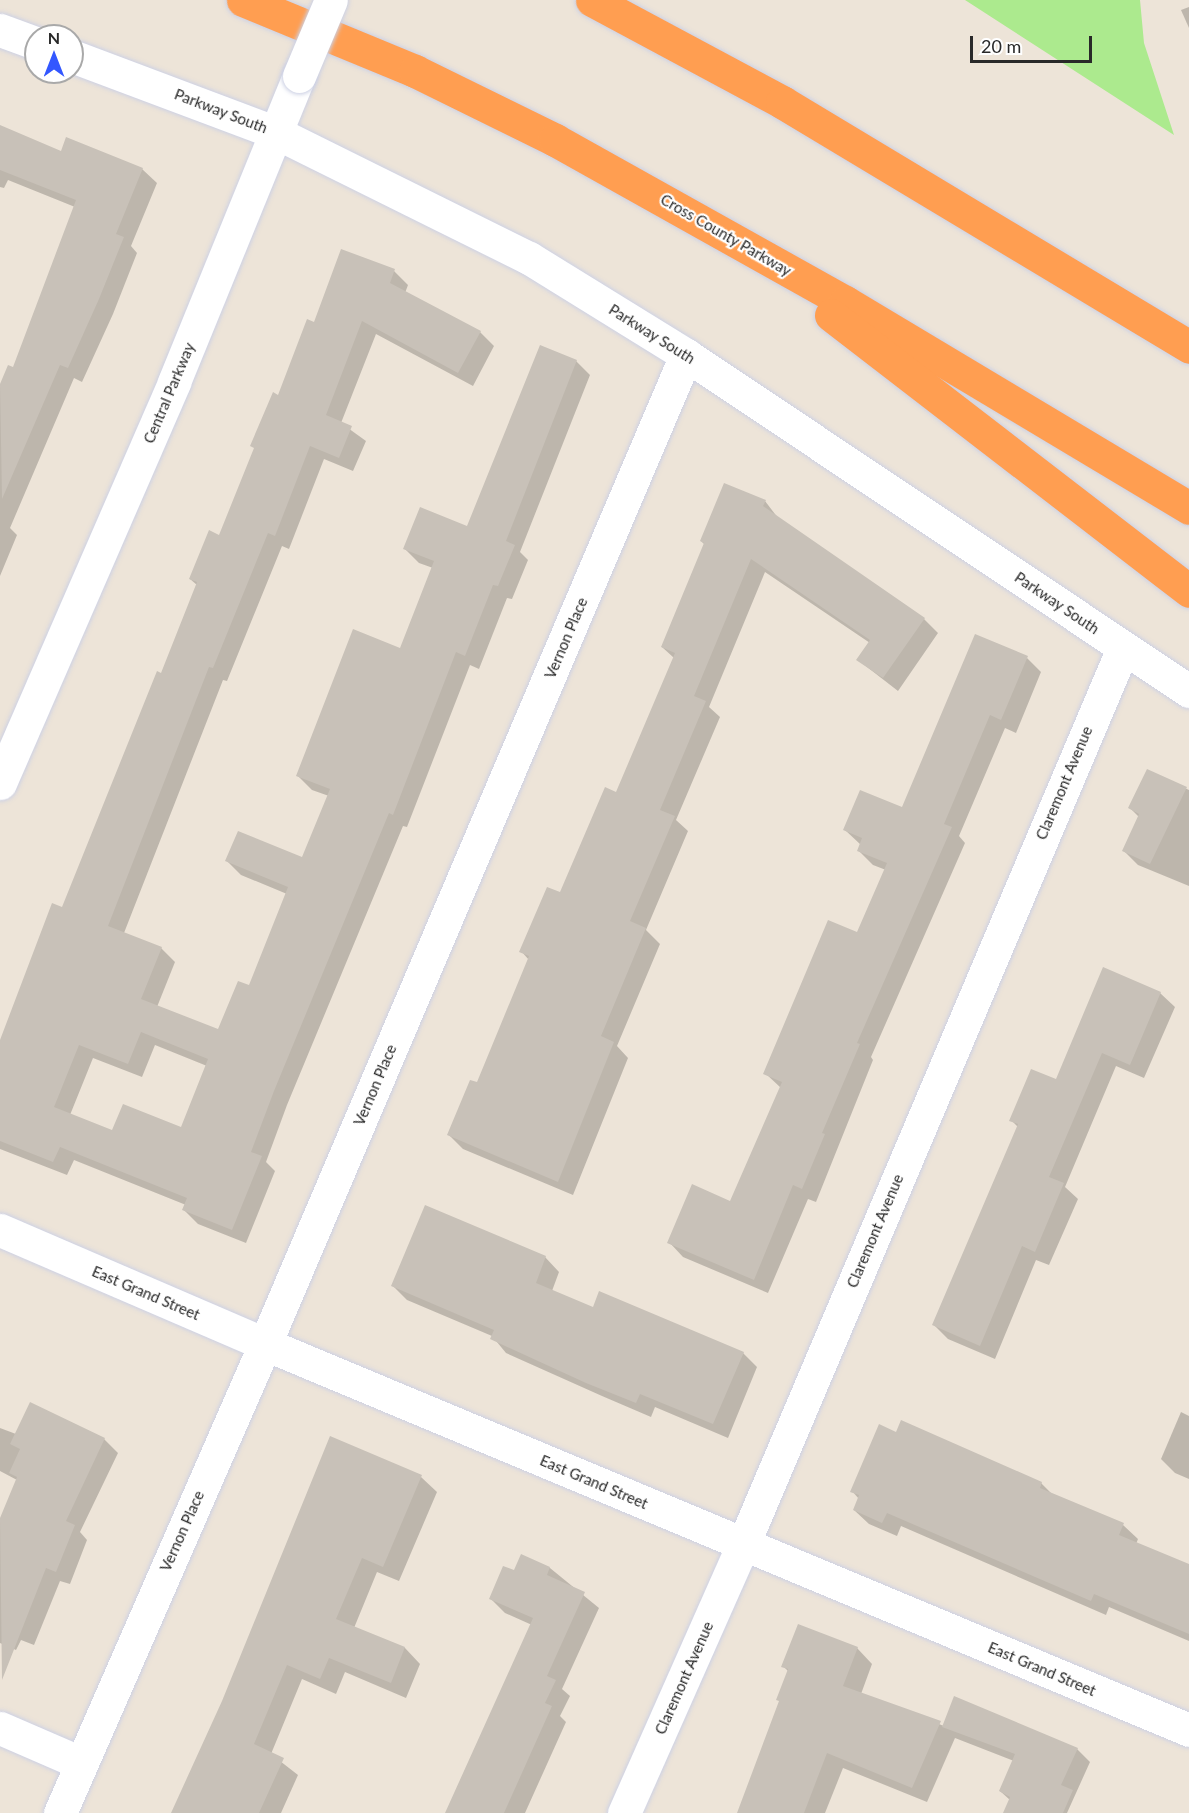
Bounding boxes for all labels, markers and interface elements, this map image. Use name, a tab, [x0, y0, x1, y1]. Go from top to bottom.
north arrow	[24, 24, 84, 84]
scale bar	[973, 24, 1094, 62]
text: N	[48, 28, 60, 47]
text: 20 m	[981, 35, 1021, 57]
street label: Parkway South	[172, 85, 270, 137]
street label: Cross County Parkway	[657, 190, 795, 280]
street label: Parkway South	[605, 300, 699, 368]
street label: Central Parkway	[140, 340, 198, 446]
street label: Parkway South	[1011, 568, 1103, 638]
street label: Vernon Place	[541, 595, 591, 681]
street label: Claremont Avenue	[1032, 723, 1096, 843]
street label: Vernon Place	[350, 1042, 400, 1128]
street label: Claremont Avenue	[843, 1171, 907, 1291]
street label: East Grand Street	[89, 1262, 203, 1324]
street label: East Grand Street	[537, 1451, 651, 1513]
street label: Vernon Place	[156, 1488, 208, 1574]
street label: Claremont Avenue	[651, 1619, 717, 1737]
street label: East Grand Street	[985, 1638, 1099, 1700]

